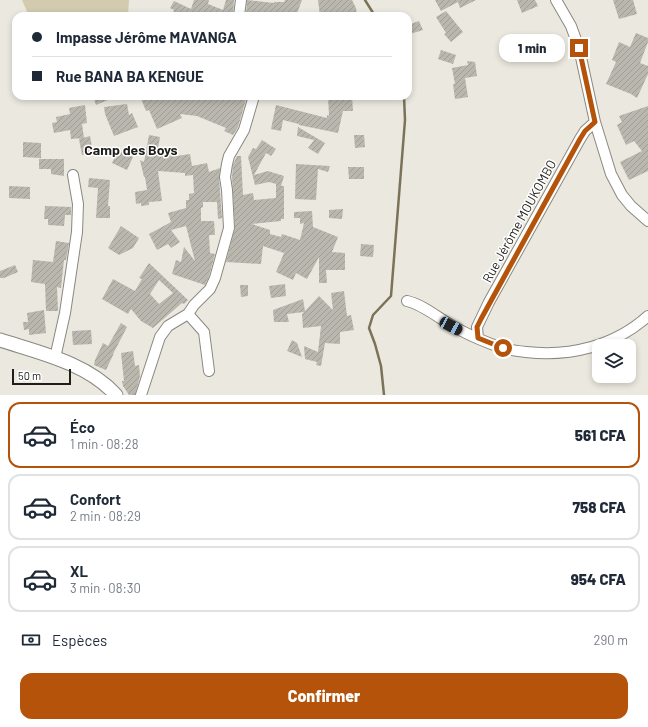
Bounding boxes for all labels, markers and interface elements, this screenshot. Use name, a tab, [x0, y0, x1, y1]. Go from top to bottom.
text: Impasse Jérôme MAVANGA	[56, 28, 237, 46]
callout: 1 min	[499, 34, 565, 62]
route end	[570, 39, 588, 57]
text: 1 min	[518, 40, 546, 56]
text: Rue BANA BA KENGUE	[56, 67, 204, 85]
district label: Camp des Boys	[84, 141, 178, 158]
street label: Rue Jérôme MOUKOMBO	[479, 157, 559, 285]
car	[438, 315, 464, 337]
route start	[494, 339, 512, 357]
map controls	[592, 339, 636, 383]
button: layers	[592, 339, 636, 383]
scale bar	[12, 367, 71, 386]
text: 50 m	[18, 369, 41, 382]
icon: car	[22, 417, 58, 453]
text: Éco	[70, 418, 95, 436]
text: 561 CFA	[575, 426, 626, 444]
text: 1 min · 08:28	[70, 436, 138, 452]
icon: car	[22, 489, 58, 525]
text: Confort	[70, 490, 121, 508]
text: 758 CFA	[572, 498, 626, 516]
text: 2 min · 08:29	[70, 508, 141, 524]
icon: car	[22, 561, 58, 597]
text: XL	[70, 562, 88, 580]
text: 954 CFA	[571, 570, 626, 588]
text: 3 min · 08:30	[70, 580, 141, 596]
icon: cash	[20, 629, 42, 651]
text: Espèces	[52, 631, 107, 649]
text: 290 m	[594, 632, 628, 648]
button: Confirmer	[20, 673, 628, 719]

